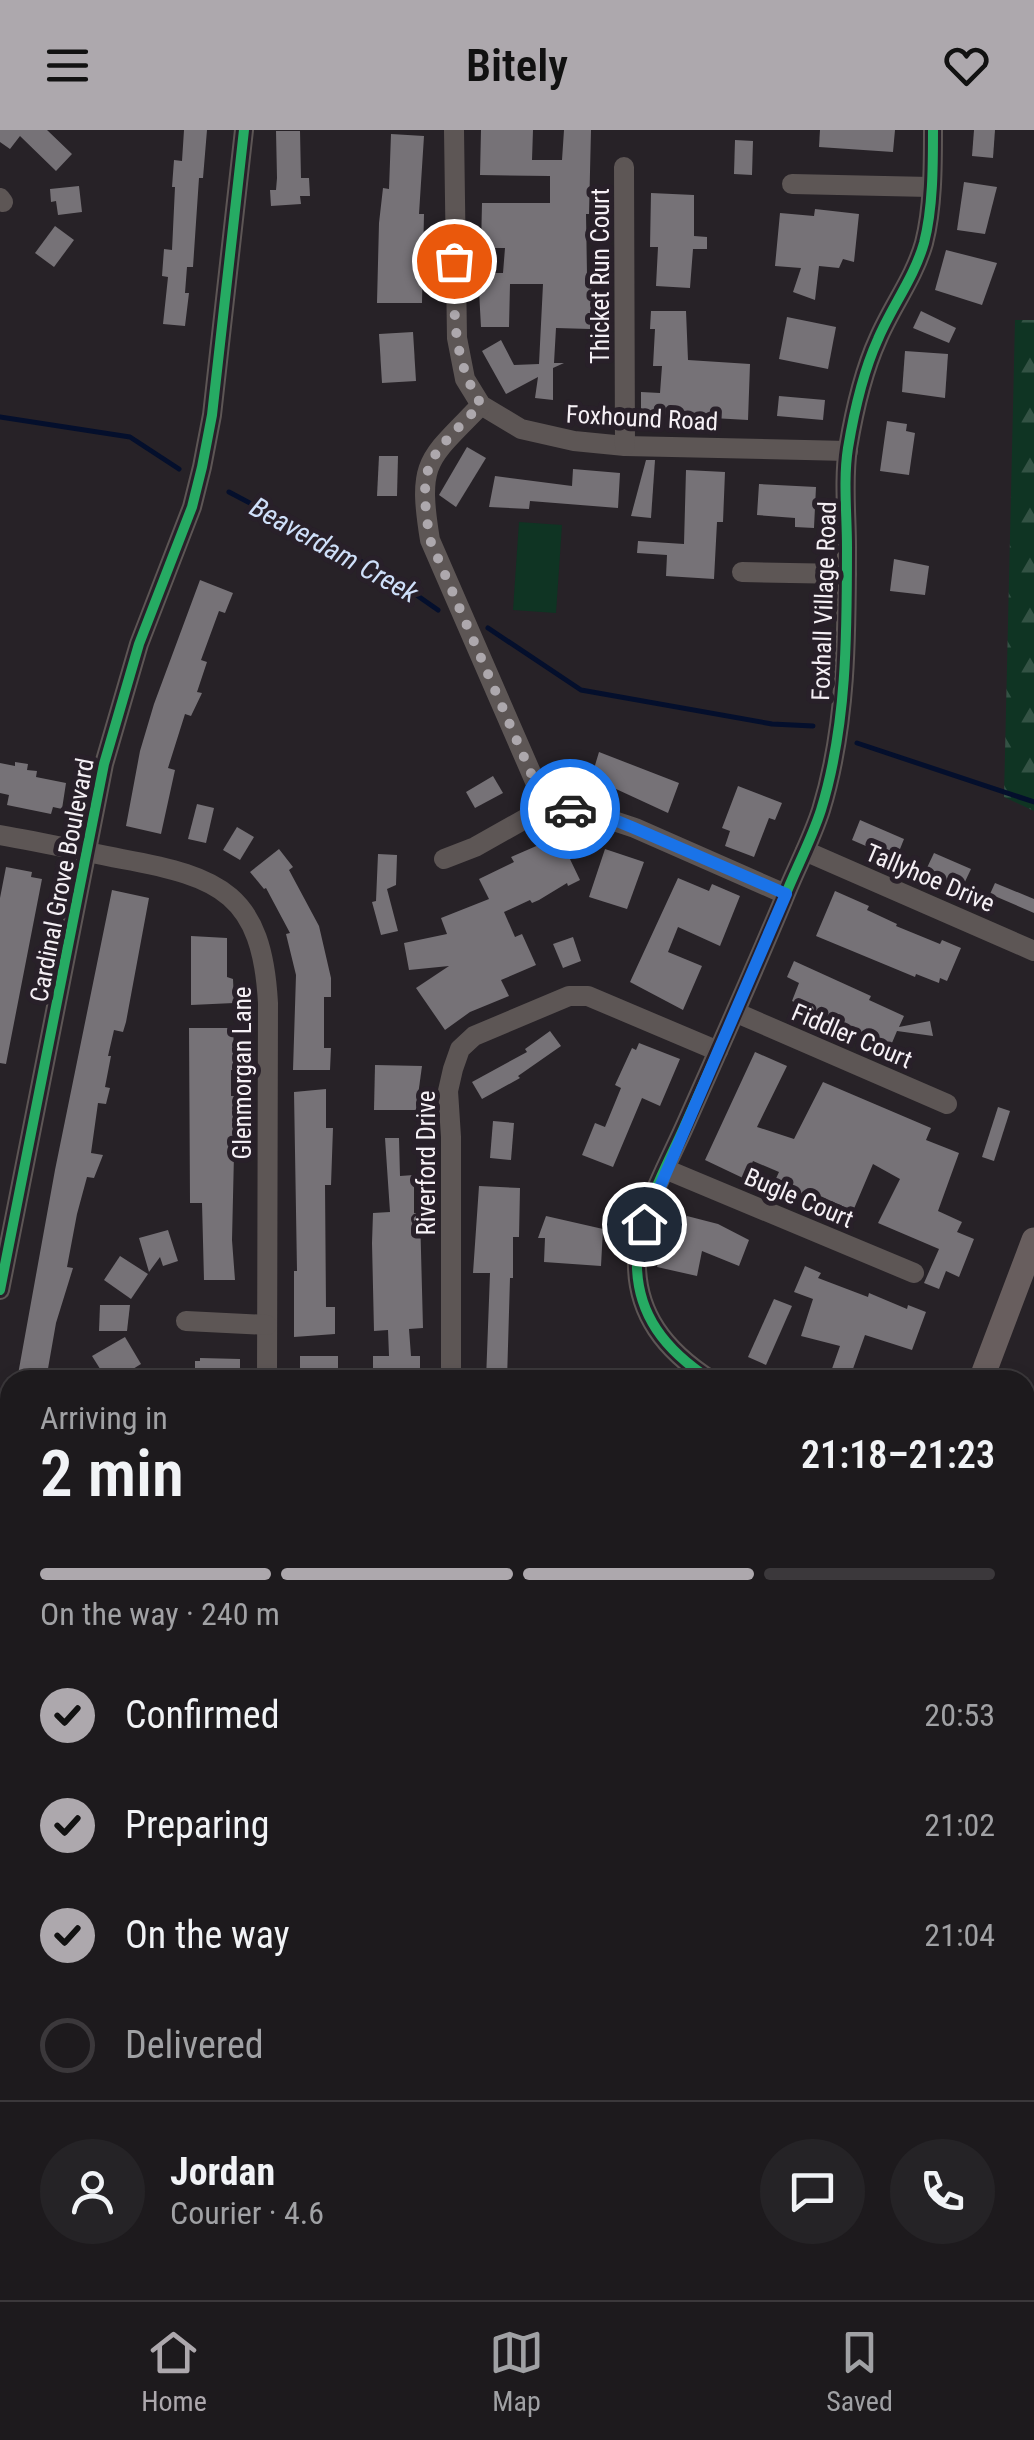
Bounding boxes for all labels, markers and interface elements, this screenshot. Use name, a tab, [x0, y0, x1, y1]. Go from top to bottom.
icon: menu	[40, 38, 95, 93]
icon: heart	[939, 38, 994, 93]
text: Bitely	[466, 39, 568, 92]
street label: Thicket Run Court	[586, 188, 615, 364]
pin	[412, 219, 497, 304]
icon: bag	[427, 234, 482, 289]
street label: Foxhound Road	[565, 400, 719, 436]
water label: Beaverdam Creek	[244, 490, 424, 610]
street label: Foxhall Village Road	[806, 501, 842, 701]
street label: Cardinal Grove Boulevard	[24, 756, 100, 1004]
courier	[520, 759, 620, 859]
icon: car	[543, 782, 598, 837]
street label: Tallyhoe Drive	[861, 838, 999, 918]
street label: Glenmorgan Lane	[228, 987, 257, 1159]
street label: Fiddler Court	[788, 998, 916, 1074]
street label: Riverford Drive	[412, 1091, 441, 1235]
street label: Bugle Court	[740, 1162, 858, 1234]
pin	[602, 1182, 687, 1267]
icon: home	[617, 1197, 672, 1252]
text: Arriving in	[40, 1399, 168, 1437]
text: 21:18–21:23	[801, 1433, 995, 1477]
text: 2 min	[40, 1436, 184, 1512]
text: On the way · 240 m	[40, 1595, 280, 1633]
icon: check	[40, 1688, 95, 1743]
text: Confirmed	[125, 1693, 280, 1737]
text: 20:53	[924, 1696, 995, 1734]
icon: check	[40, 1798, 95, 1853]
text: Preparing	[125, 1803, 270, 1847]
text: 21:02	[924, 1806, 995, 1844]
icon: check	[40, 1908, 95, 1963]
text: On the way	[125, 1913, 290, 1957]
text: 21:04	[924, 1916, 995, 1954]
text: Delivered	[125, 2023, 264, 2067]
button: person	[40, 2139, 145, 2244]
button: chat	[760, 2139, 865, 2244]
button: phone	[890, 2139, 995, 2244]
text: Jordan	[170, 2150, 275, 2194]
text: Courier · 4.6	[170, 2194, 324, 2232]
tab: Home	[141, 2325, 207, 2418]
tab: Map	[489, 2325, 544, 2418]
tab: Saved	[826, 2325, 893, 2418]

